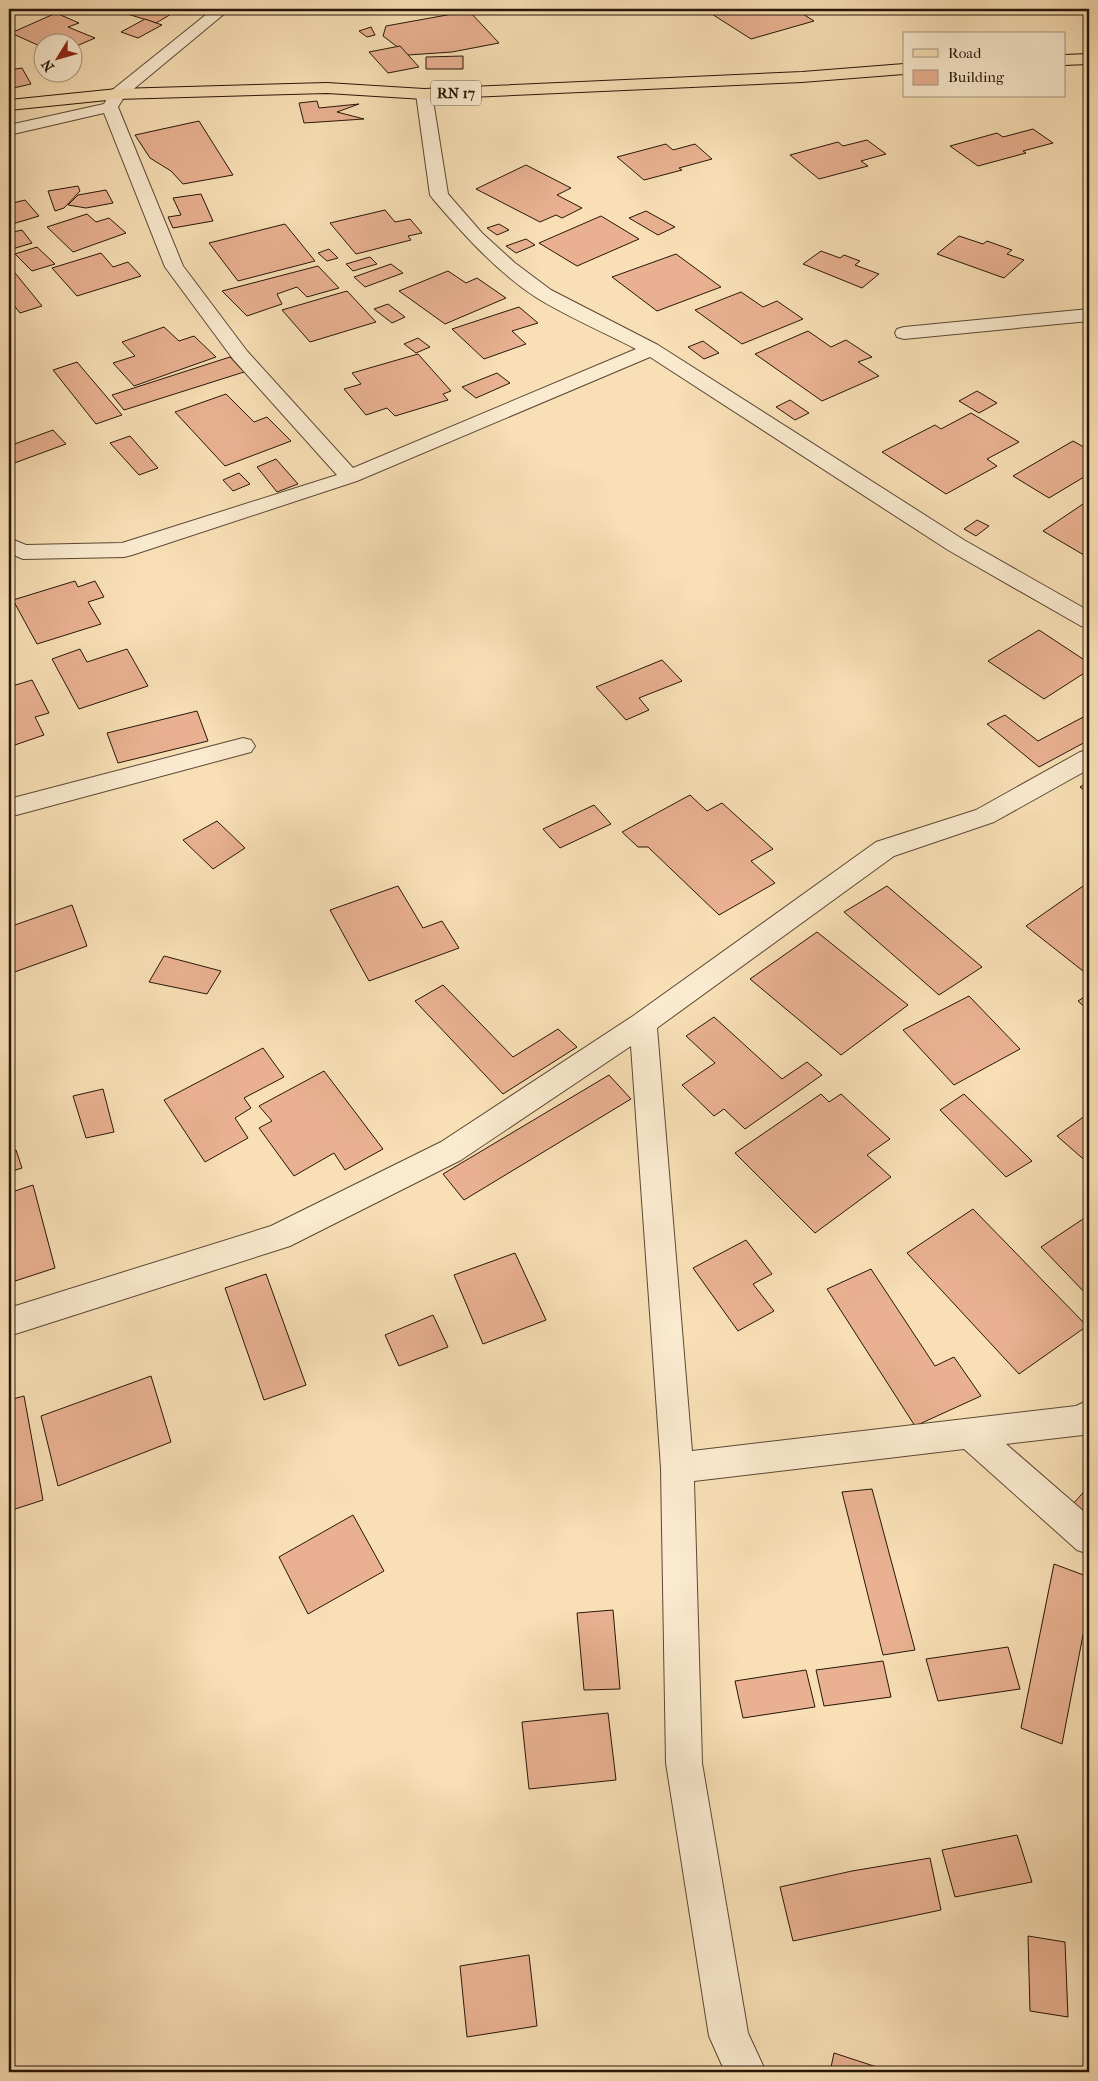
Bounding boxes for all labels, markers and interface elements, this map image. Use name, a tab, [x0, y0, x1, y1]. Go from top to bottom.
north arrow	[32, 32, 82, 82]
legend	[903, 32, 1066, 98]
text: Road	[948, 44, 982, 62]
text: N	[38, 56, 58, 75]
text: Building	[948, 68, 1005, 86]
road number: RN 17	[431, 80, 481, 106]

